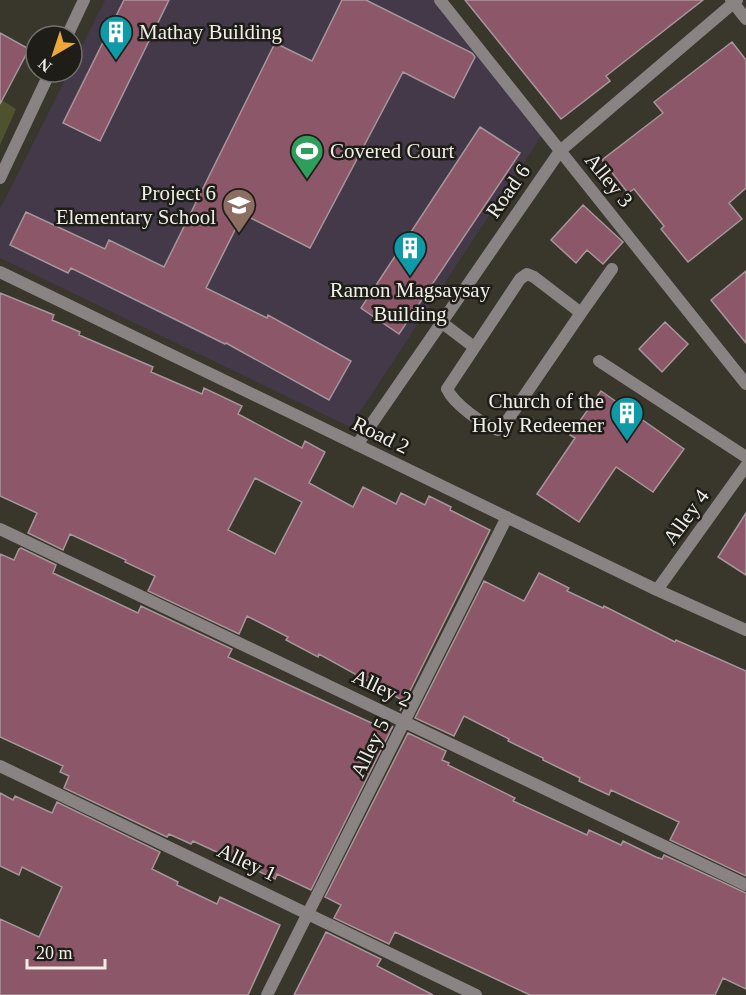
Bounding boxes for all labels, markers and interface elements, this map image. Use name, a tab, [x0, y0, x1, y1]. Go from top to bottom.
building icon: Mathay Building	[98, 14, 134, 61]
place label: Mathay Building	[139, 20, 282, 44]
north arrow	[24, 24, 84, 84]
text: N	[35, 55, 55, 76]
sports icon: Covered Court	[289, 133, 325, 180]
place label: Covered Court	[330, 139, 454, 163]
street label: Alley 3	[580, 148, 638, 212]
street label: Road 6	[481, 160, 535, 222]
place label: Project 6 Elementary School	[56, 181, 216, 229]
school or university icon: Project 6 Elementary School	[221, 187, 257, 234]
building icon: Ramon Magsaysay Building	[392, 230, 428, 277]
place label: Ramon Magsaysay Building	[330, 278, 491, 326]
place label: Church of the Holy Redeemer	[472, 389, 604, 437]
building icon: Church of the Holy Redeemer	[609, 395, 645, 442]
street label: Road 2	[349, 411, 413, 459]
street label: Alley 4	[658, 484, 714, 549]
street label: Alley 2	[349, 664, 415, 712]
street label: Alley 5	[346, 715, 394, 781]
street label: Alley 1	[214, 838, 280, 886]
scale bar	[27, 932, 105, 970]
text: 20 m	[36, 943, 73, 963]

